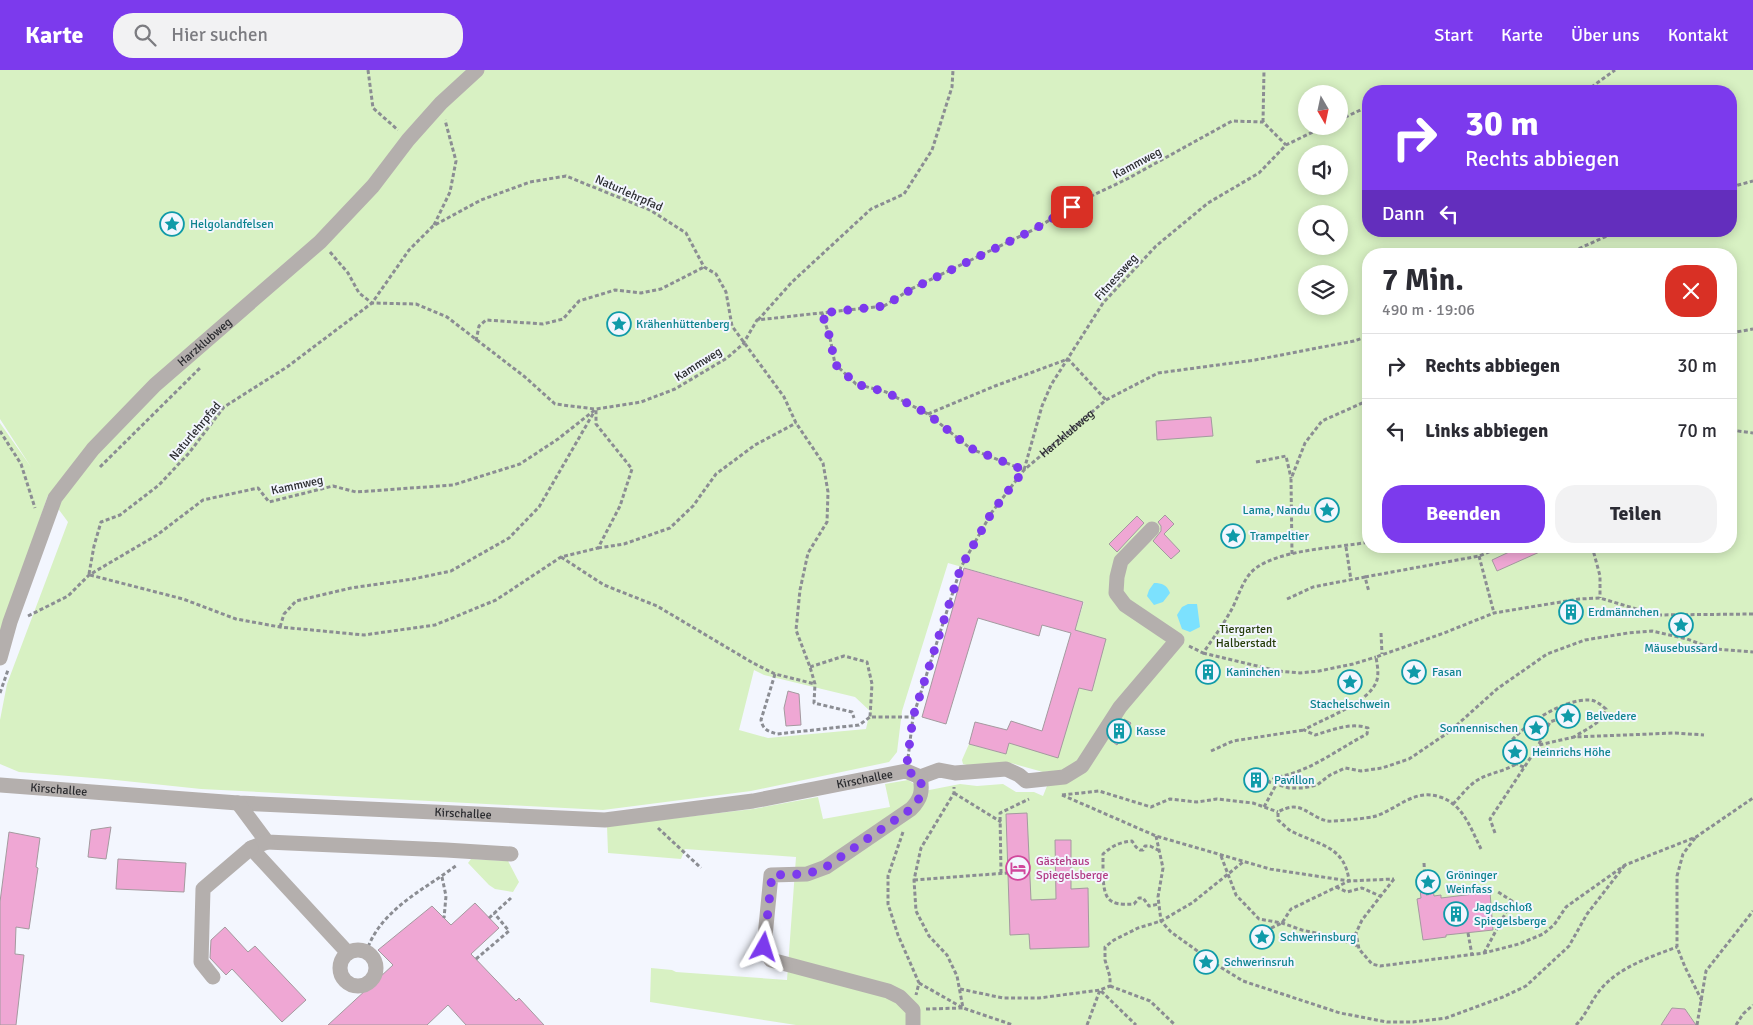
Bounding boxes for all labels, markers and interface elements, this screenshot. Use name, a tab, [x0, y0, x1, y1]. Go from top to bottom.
search box	[113, 13, 463, 58]
text: Karte	[25, 20, 83, 50]
icon: search	[131, 21, 159, 49]
text: Hier suchen	[171, 23, 268, 47]
text: Start	[1434, 24, 1473, 46]
text: Karte	[1501, 24, 1543, 46]
text: Über uns	[1571, 24, 1640, 46]
text: Kontakt	[1668, 24, 1728, 46]
north arrow	[1298, 85, 1348, 135]
map controls	[1298, 85, 1348, 315]
text: 30 m	[1465, 102, 1539, 145]
icon: right	[1382, 105, 1447, 170]
street label: Kammweg	[1110, 144, 1164, 183]
button: sound	[1298, 145, 1348, 195]
text: Rechts abbiegen	[1465, 145, 1619, 172]
street label: Naturlehrpfad	[593, 172, 665, 215]
pin	[1051, 186, 1093, 228]
icon: arrive	[1058, 193, 1086, 221]
icon: left	[1435, 200, 1463, 228]
text: Dann	[1382, 202, 1425, 226]
button: search	[1298, 205, 1348, 255]
place icon: Helgolandfelsen	[159, 211, 185, 237]
place label: Helgolandfelsen	[190, 217, 274, 232]
street label: Fitnessweg	[1092, 251, 1141, 304]
text: 7 Min.	[1382, 262, 1464, 299]
button: layers	[1298, 265, 1348, 315]
button: close	[1665, 265, 1717, 317]
text: 490 m · 19:06	[1382, 300, 1475, 320]
place icon: Krähenhüttenberg	[606, 311, 632, 337]
street label: Harzklubweg	[175, 315, 235, 370]
place label: Krähenhüttenberg	[636, 317, 730, 332]
street label: Kammweg	[672, 344, 725, 385]
icon: right	[1382, 352, 1410, 380]
text: Rechts abbiegen	[1425, 354, 1560, 378]
text: 30 m	[1677, 354, 1717, 378]
street label: Naturlehrpfad	[166, 399, 224, 464]
street label: Harzklubweg	[1037, 406, 1098, 461]
icon: left	[1382, 417, 1410, 445]
text: Links abbiegen	[1425, 419, 1548, 443]
text: 70 m	[1677, 419, 1717, 443]
street label: Kammweg	[270, 473, 325, 498]
button: Beenden	[1382, 485, 1545, 543]
button: Teilen	[1555, 485, 1717, 543]
place icon: Lama, Nandu	[1314, 497, 1340, 523]
place label: Lama, Nandu	[1243, 503, 1310, 518]
place icon: Trampeltier	[1220, 523, 1246, 549]
place label: Trampeltier	[1250, 529, 1310, 544]
building icon: Erdmännchen	[1558, 599, 1584, 625]
place label: Erdmännchen	[1588, 605, 1659, 620]
place icon: Mäusebussard	[1668, 612, 1694, 638]
park label: Tiergarten Halberstadt	[1216, 622, 1276, 651]
place label: Mäusebussard	[1644, 641, 1718, 656]
building icon: Kaninchen	[1195, 659, 1221, 685]
place icon: Fasan	[1401, 659, 1427, 685]
place label: Kaninchen	[1226, 665, 1280, 680]
place label: Fasan	[1432, 665, 1462, 680]
place icon: Stachelschwein	[1337, 669, 1363, 695]
place label: Stachelschwein	[1310, 697, 1390, 712]
place icon: Belvedere	[1555, 703, 1581, 729]
place label: Belvedere	[1586, 709, 1637, 724]
place icon: Sonnennischen	[1523, 715, 1549, 741]
building icon: Kasse	[1106, 718, 1132, 744]
place label: Sonnennischen	[1440, 721, 1518, 736]
place label: Kasse	[1136, 724, 1166, 739]
place icon: Heinrichs Höhe	[1502, 739, 1528, 765]
place label: Heinrichs Höhe	[1532, 745, 1611, 760]
street label: Kirschallee	[835, 767, 894, 792]
building icon: Pavillon	[1243, 767, 1269, 793]
place label: Pavillon	[1274, 773, 1315, 788]
street label: Kirschallee	[30, 780, 88, 800]
street label: Kirschallee	[434, 805, 492, 823]
place label: Gästehaus Spiegelsberge	[1036, 854, 1108, 883]
hotel icon: Gästehaus Spiegelsberge	[1005, 855, 1031, 881]
place label: Gröninger Weinfass	[1446, 868, 1498, 897]
place icon: Gröninger Weinfass	[1415, 869, 1441, 895]
place label: Jagdschloß Spiegelsberge	[1474, 900, 1546, 929]
building icon: Jagdschloß Spiegelsberge	[1443, 901, 1469, 927]
position arrow	[737, 920, 789, 972]
place icon: Schwerinsburg	[1249, 924, 1275, 950]
place label: Schwerinsburg	[1280, 930, 1356, 945]
place icon: Schwerinsruh	[1193, 949, 1219, 975]
place label: Schwerinsruh	[1224, 955, 1294, 970]

